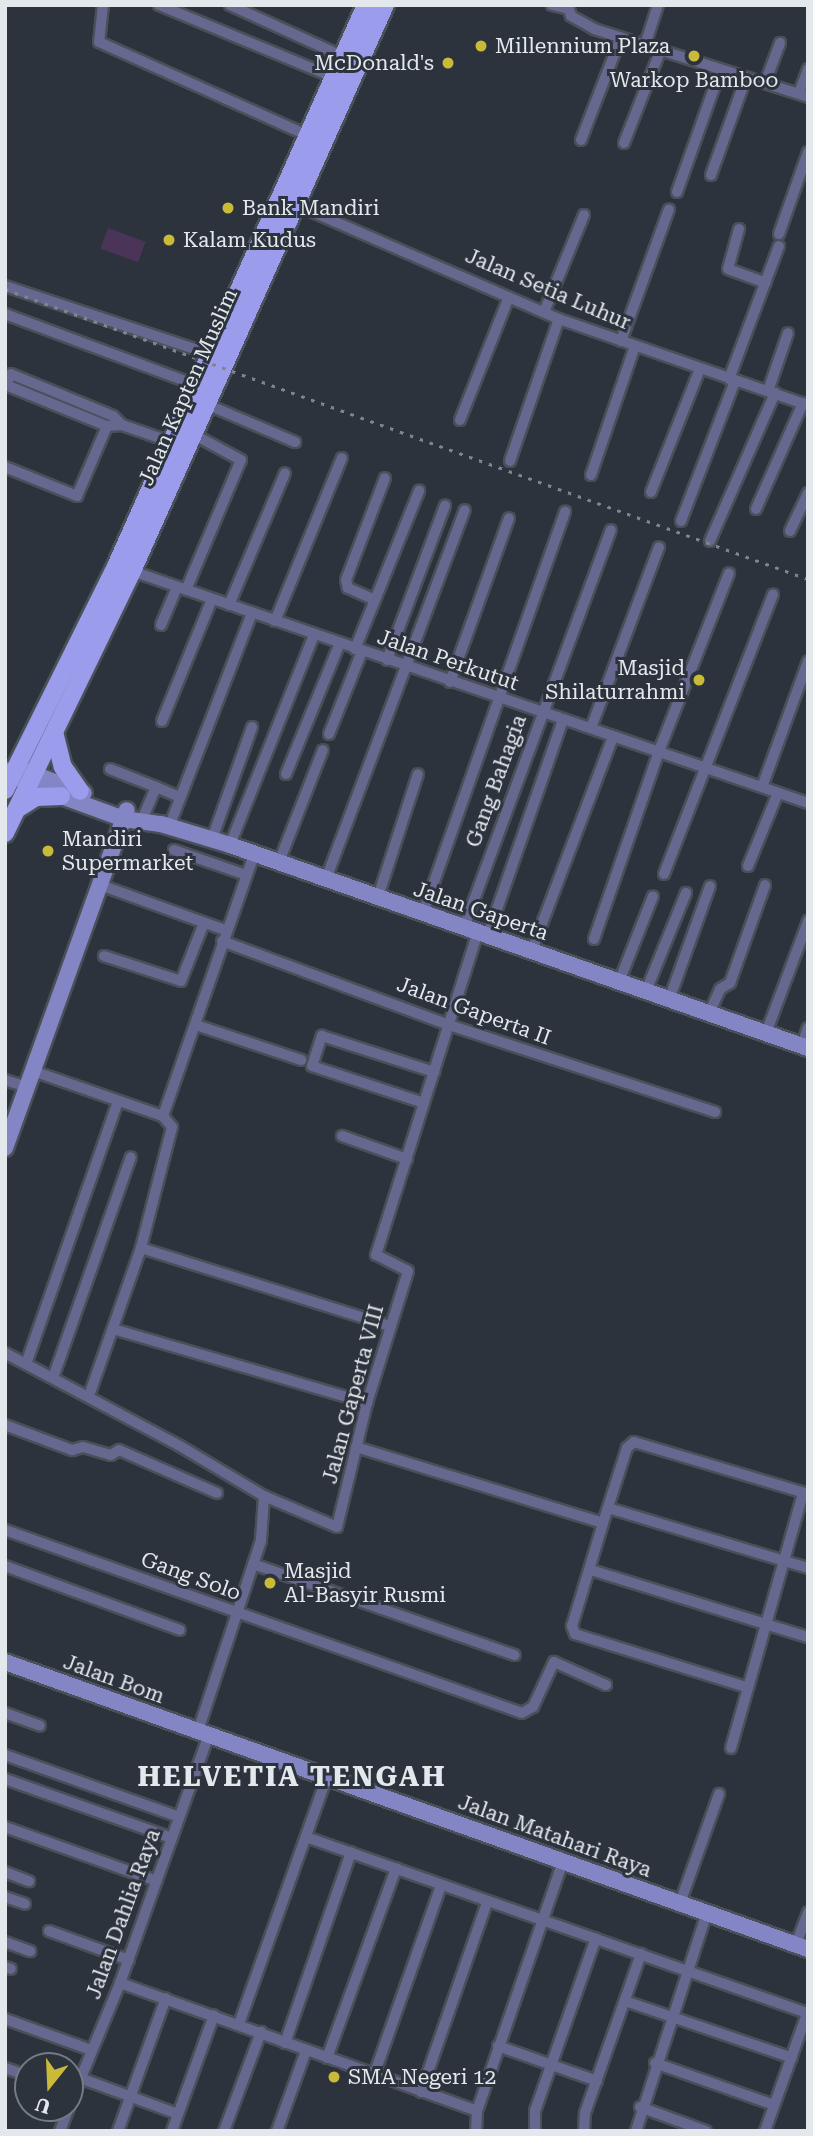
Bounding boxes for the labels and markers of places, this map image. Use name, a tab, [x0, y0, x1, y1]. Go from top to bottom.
place label: Millennium Plaza	[495, 33, 670, 59]
marker: Millennium Plaza	[473, 38, 489, 54]
marker: Warkop Bamboo	[686, 48, 702, 64]
place label: McDonald's	[314, 50, 434, 76]
marker: McDonald's	[440, 55, 456, 71]
place label: Warkop Bamboo	[610, 67, 778, 93]
place label: Bank Mandiri	[242, 195, 379, 221]
marker: Bank Mandiri	[220, 200, 236, 216]
place label: Kalam Kudus	[183, 227, 316, 253]
marker: Kalam Kudus	[161, 232, 177, 248]
place label: Masjid Shilaturrahmi	[545, 655, 685, 705]
marker: Masjid Shilaturrahmi	[691, 672, 707, 688]
place label: Mandiri Supermarket	[62, 826, 193, 876]
marker: Mandiri Supermarket	[40, 843, 56, 859]
place label: Masjid Al-Basyir Rusmi	[284, 1558, 446, 1608]
marker: Masjid Al-Basyir Rusmi	[262, 1575, 278, 1591]
place label: SMA Negeri 12	[348, 2064, 496, 2090]
marker: SMA Negeri 12	[326, 2069, 342, 2085]

